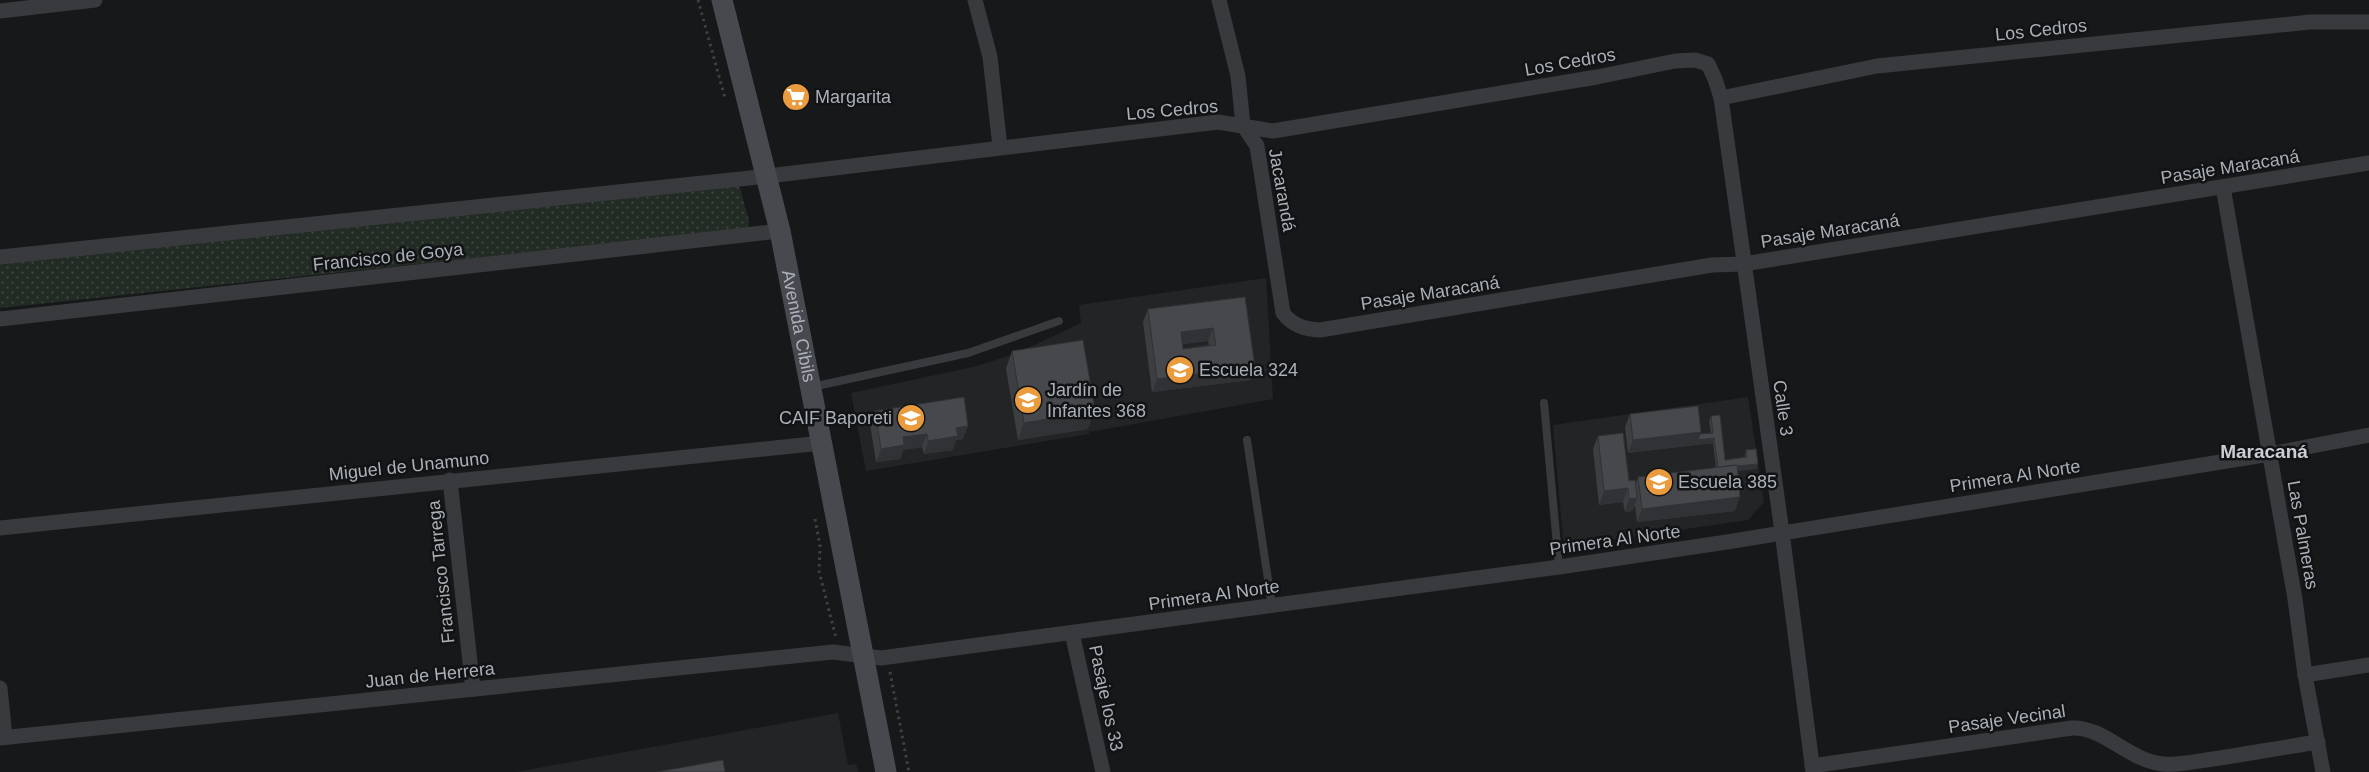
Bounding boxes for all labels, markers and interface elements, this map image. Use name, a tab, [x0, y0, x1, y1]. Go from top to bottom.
street label: Los Cedros	[1994, 15, 2088, 45]
street label: Los Cedros	[1523, 44, 1617, 80]
supermarket icon: Margarita	[781, 82, 811, 112]
place label: Margarita	[815, 87, 892, 107]
street label: Los Cedros	[1125, 96, 1219, 124]
street label: Pasaje Maracaná	[2159, 146, 2302, 188]
street label: Jacarandá	[1265, 147, 1299, 234]
street label: Pasaje Maracaná	[1759, 210, 1902, 252]
street label: Francisco de Goya	[312, 239, 465, 275]
street label: Avenida Cibils	[778, 268, 819, 384]
street label: Pasaje Maracaná	[1359, 272, 1502, 314]
school or university icon: Escuela 324	[1165, 355, 1195, 385]
place label: Escuela 324	[1199, 360, 1298, 380]
street label: Calle 3	[1769, 379, 1797, 437]
place label: Jardín de Infantes 368	[1047, 380, 1146, 421]
school or university icon: Jardín de Infantes 368	[1013, 385, 1043, 415]
school or university icon: CAIF Baporeti	[896, 403, 926, 433]
place label: CAIF Baporeti	[779, 408, 892, 428]
district label: Maracaná	[2220, 441, 2308, 462]
street label: Miguel de Unamuno	[328, 448, 490, 484]
street label: Primera Al Norte	[1948, 456, 2082, 496]
school or university icon: Escuela 385	[1644, 467, 1674, 497]
place label: Escuela 385	[1678, 472, 1777, 492]
street label: Las Palmeras	[2284, 479, 2322, 591]
street label: Francisco Tarrega	[423, 499, 458, 645]
street label: Primera Al Norte	[1548, 521, 1682, 559]
street label: Primera Al Norte	[1147, 576, 1281, 614]
street label: Pasaje los 33	[1085, 643, 1127, 753]
street label: Juan de Herrera	[364, 658, 497, 692]
street label: Pasaje Vecinal	[1947, 701, 2067, 737]

